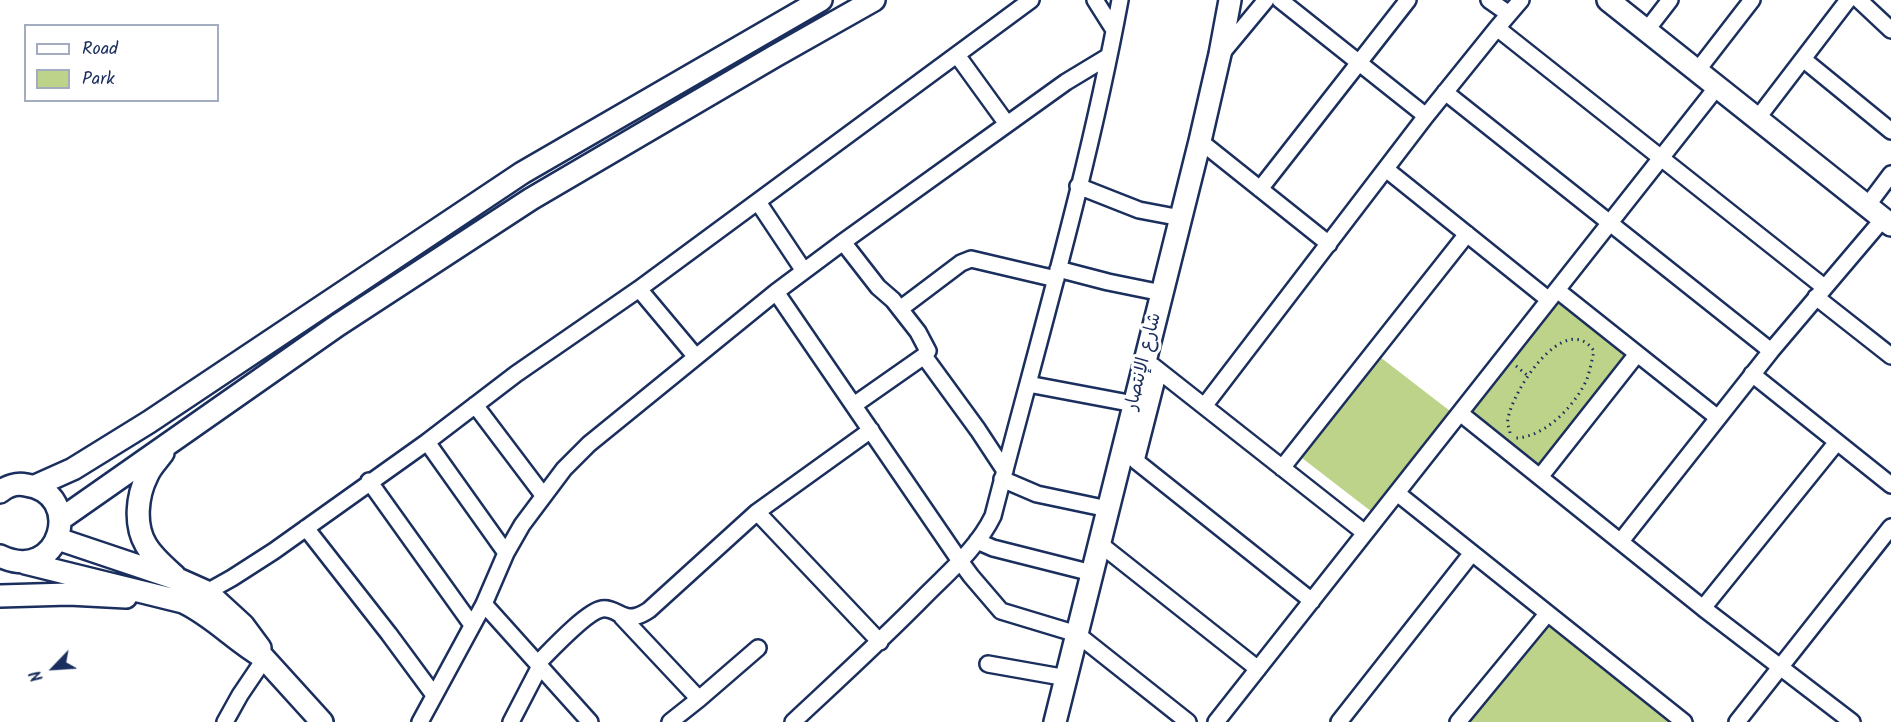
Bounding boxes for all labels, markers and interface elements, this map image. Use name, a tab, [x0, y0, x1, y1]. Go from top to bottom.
legend	[24, 24, 219, 102]
text: Road	[82, 35, 118, 64]
text: Park	[82, 65, 115, 94]
street label: شارع الإنتصار	[1122, 311, 1168, 413]
north arrow	[24, 638, 84, 698]
text: N	[24, 666, 51, 686]

